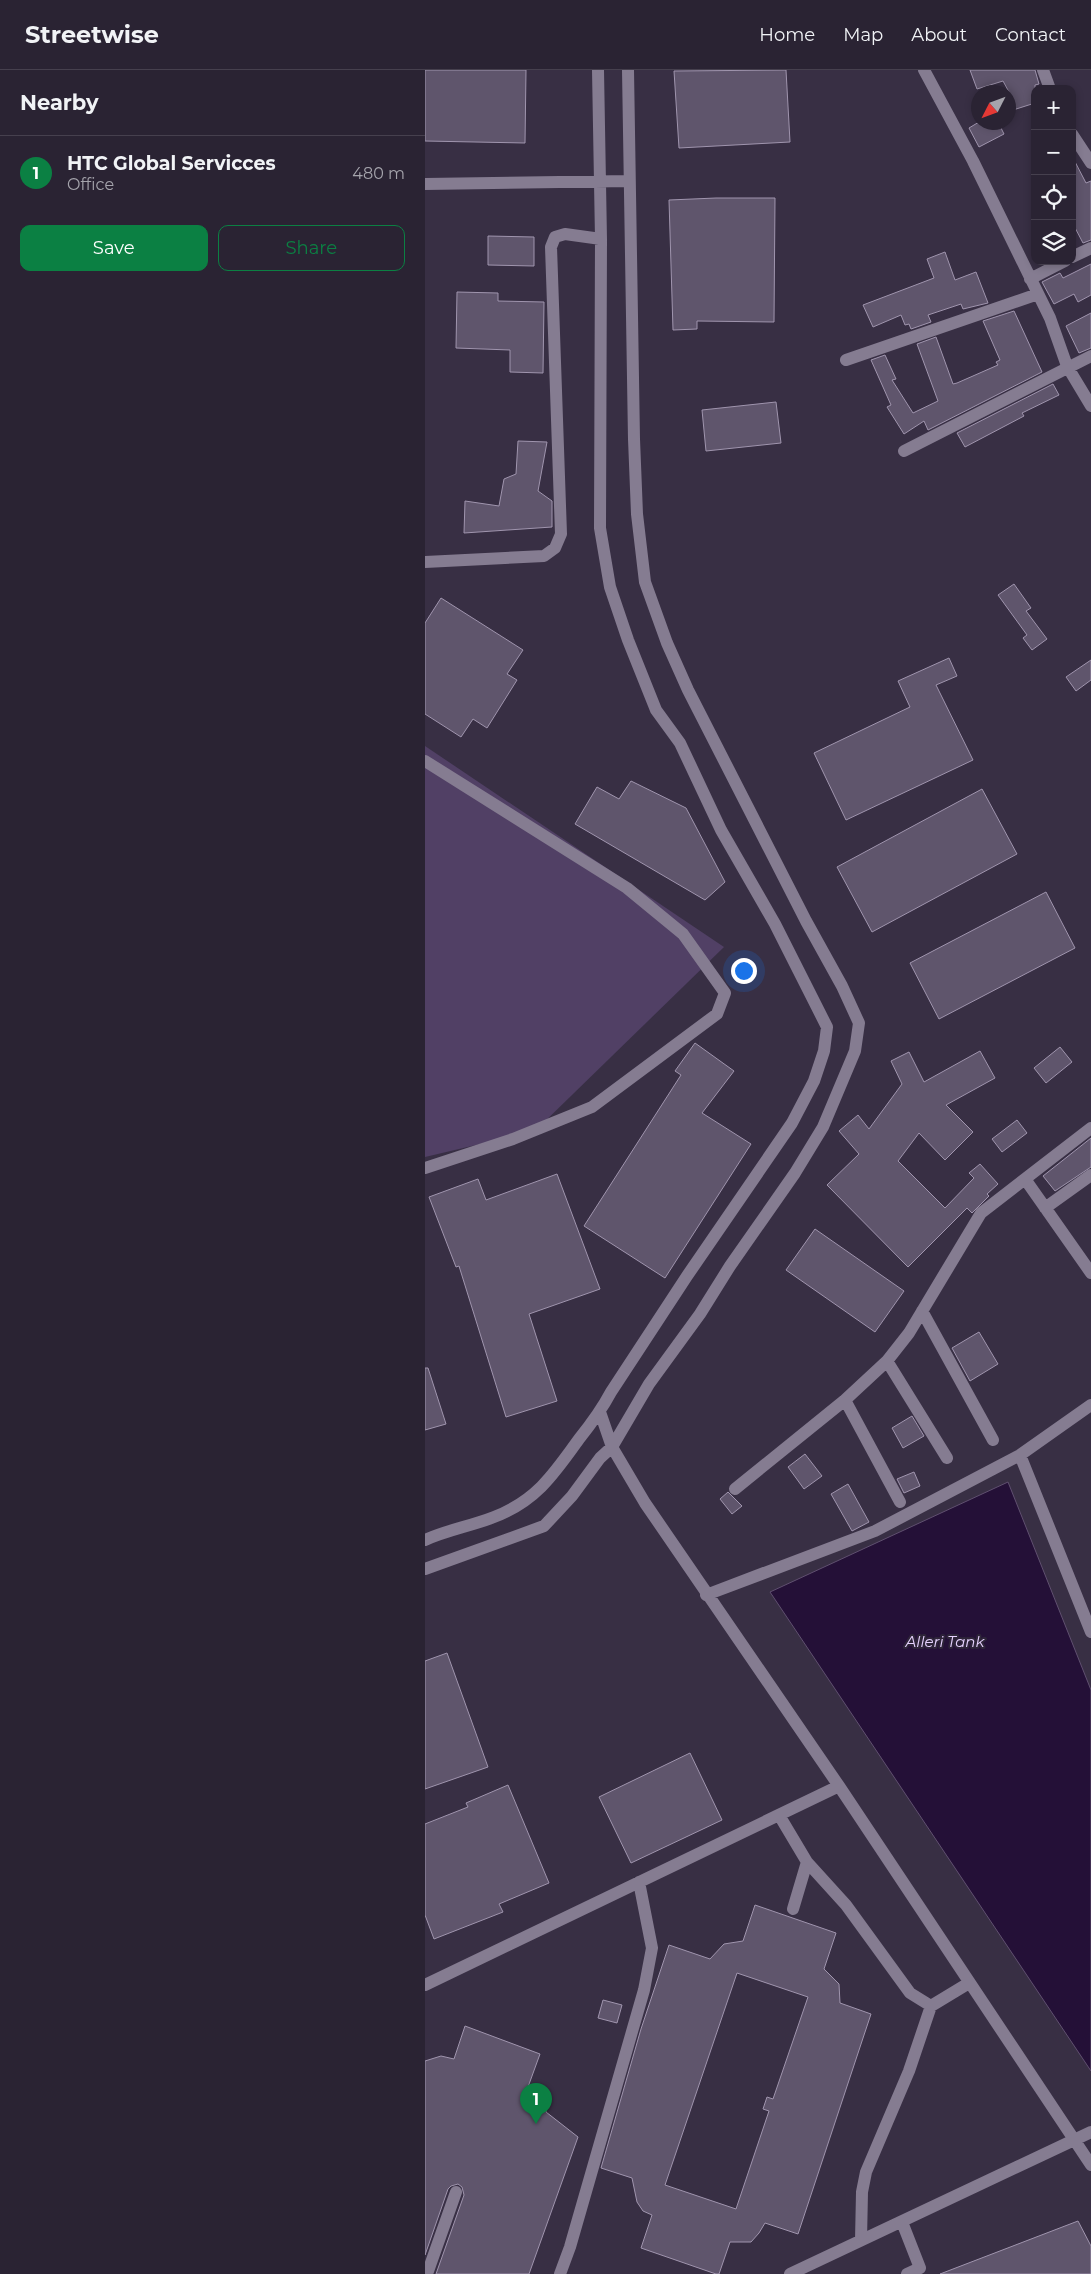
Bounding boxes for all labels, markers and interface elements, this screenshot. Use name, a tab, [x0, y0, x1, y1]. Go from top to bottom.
text: Streetwise	[25, 20, 159, 49]
text: Home	[759, 24, 815, 46]
text: Map	[843, 24, 883, 46]
text: About	[911, 24, 967, 46]
text: Contact	[995, 24, 1066, 46]
north arrow	[971, 85, 1016, 130]
map controls	[1031, 85, 1076, 265]
button: +	[1031, 85, 1076, 130]
text: Nearby	[20, 90, 99, 115]
button: −	[1031, 130, 1076, 175]
text: HTC Global Servicces	[67, 152, 276, 175]
text: 1	[33, 164, 39, 183]
text: 480 m	[352, 164, 405, 183]
text: Office	[67, 175, 114, 194]
button: locate	[1031, 175, 1076, 220]
button: layers	[1031, 220, 1076, 265]
button: Save	[20, 225, 208, 271]
button: Share	[218, 225, 405, 271]
your location	[731, 958, 757, 984]
water label: Alleri Tank	[905, 1632, 985, 1651]
pin: 1	[520, 2083, 552, 2124]

